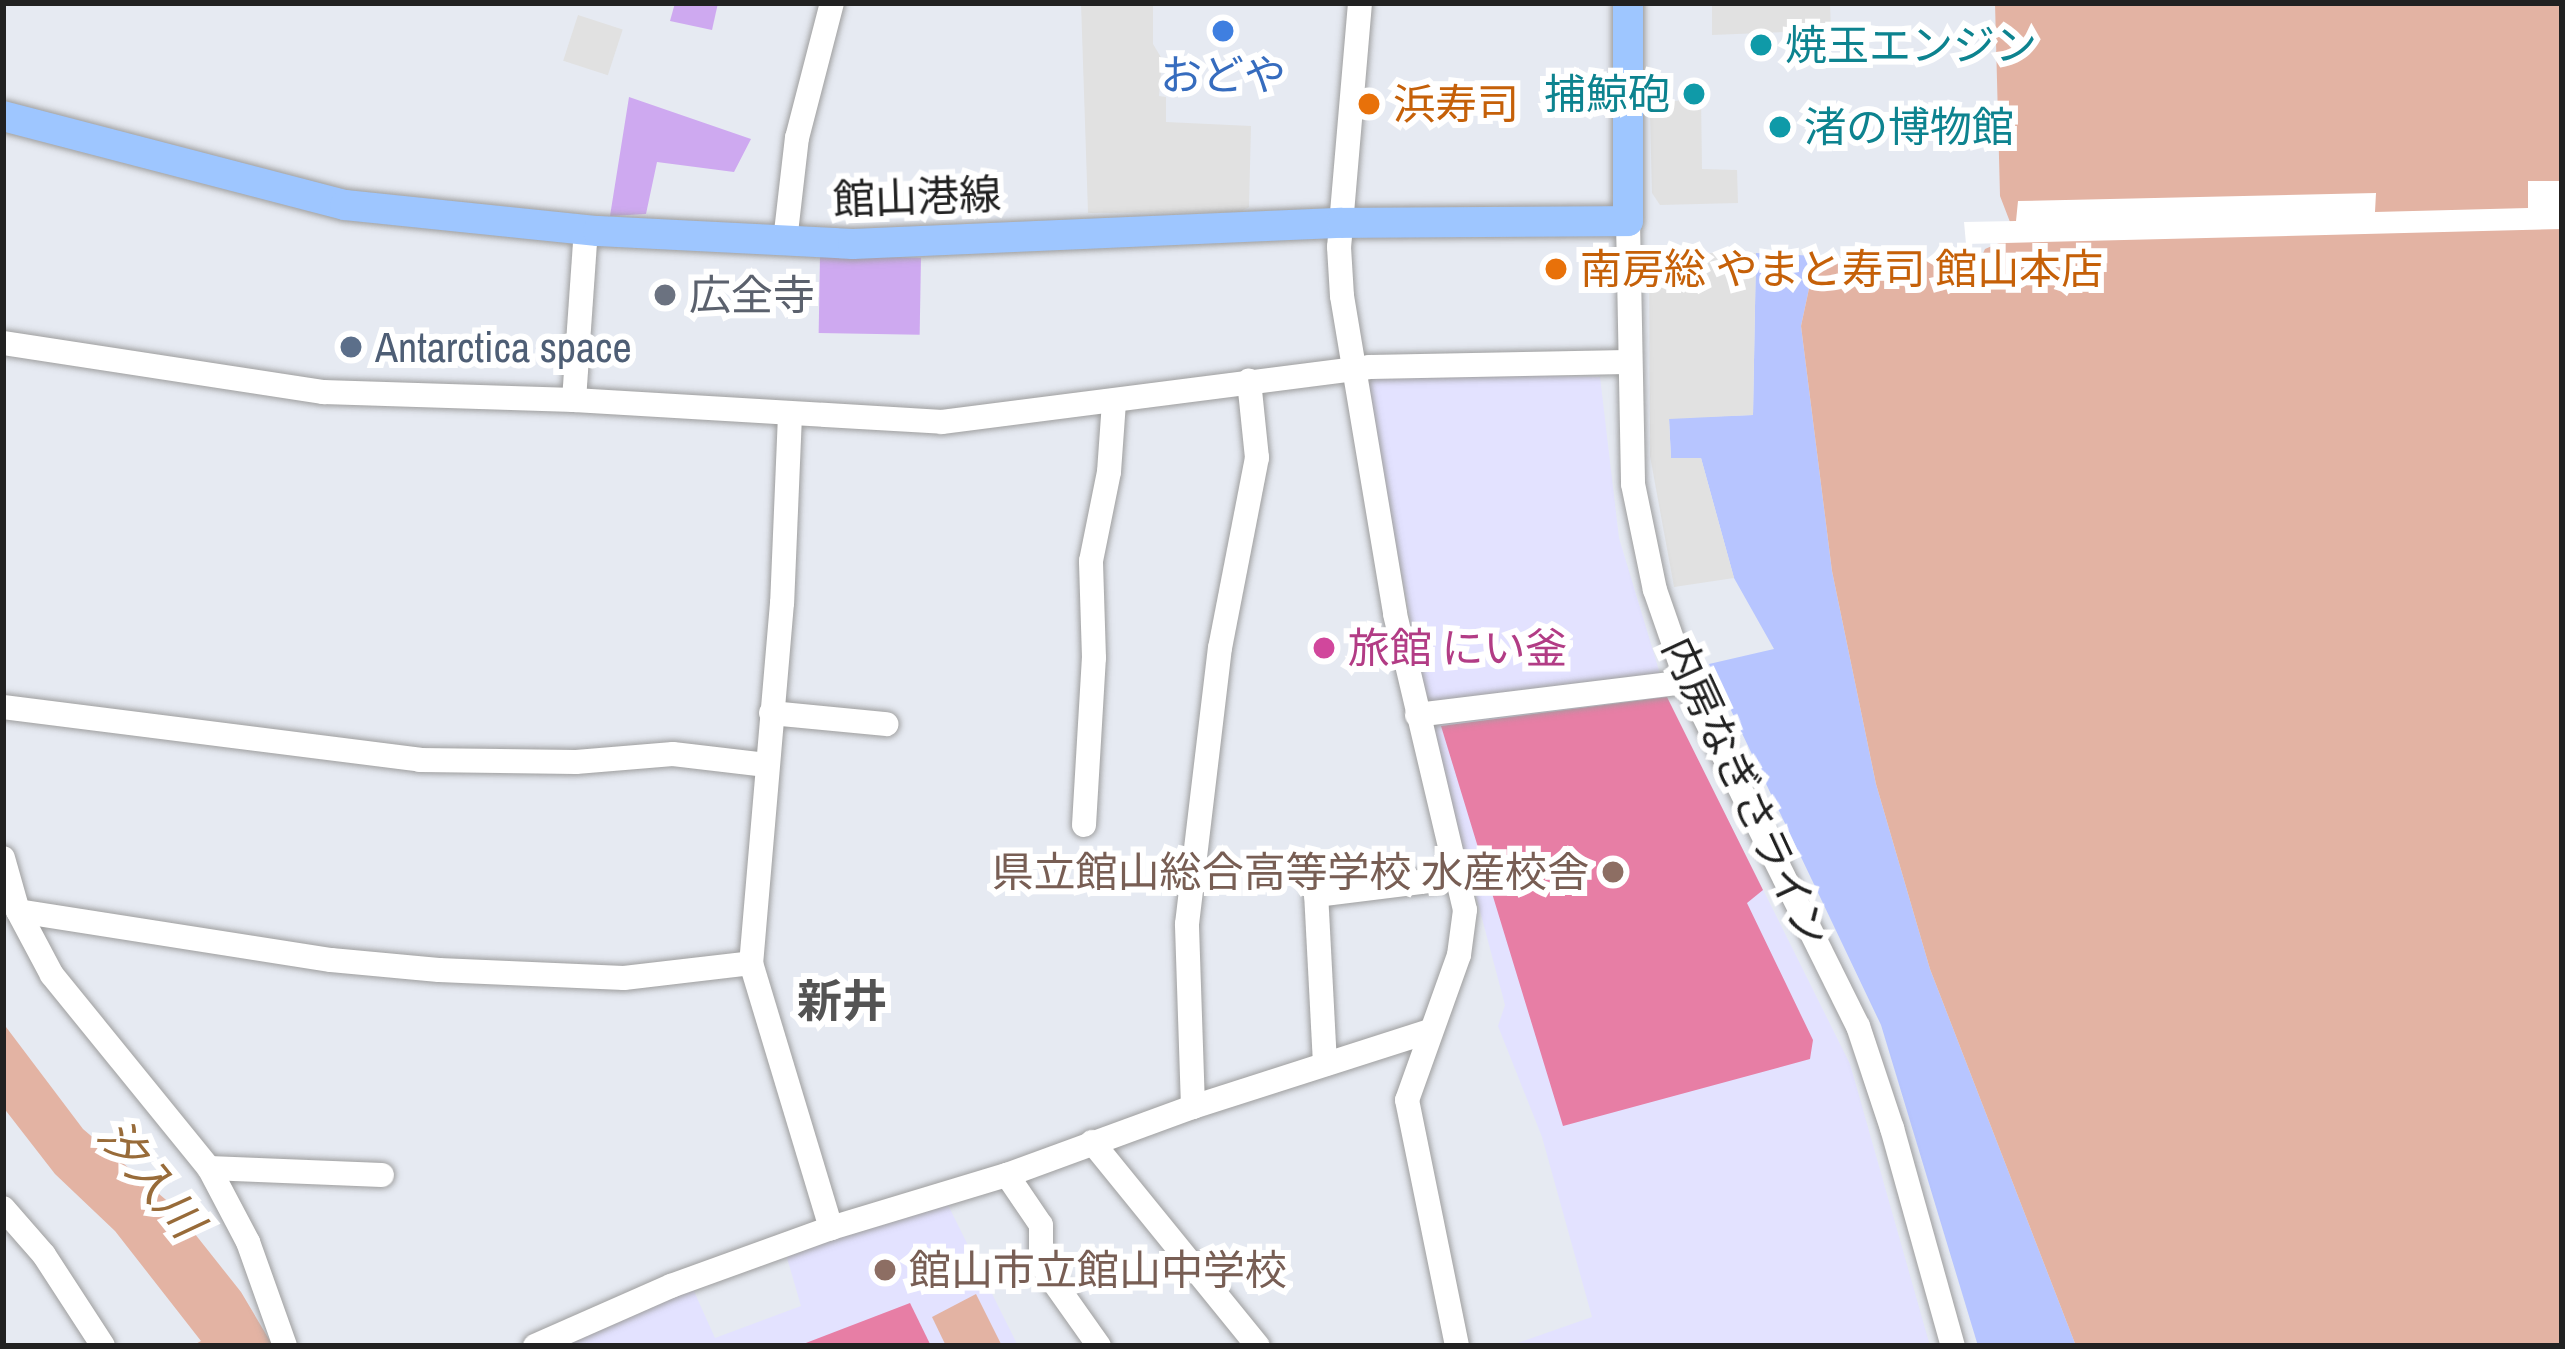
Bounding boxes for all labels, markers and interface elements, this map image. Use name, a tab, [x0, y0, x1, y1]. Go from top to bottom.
marker: おどや	[1210, 18, 1236, 44]
place label: 焼玉エンジン	[1785, 20, 2037, 70]
marker: 焼玉エンジン	[1748, 32, 1774, 58]
place label: おどや	[1160, 50, 1286, 100]
place label: 捕鯨砲	[1544, 69, 1670, 119]
place label: 浜寿司	[1393, 79, 1519, 129]
marker: 捕鯨砲	[1681, 81, 1707, 107]
marker: 浜寿司	[1356, 91, 1382, 117]
place label: 渚の博物館	[1804, 102, 2014, 152]
marker: 渚の博物館	[1767, 114, 1793, 140]
street label: 館山港線	[832, 169, 1002, 225]
place label: 南房総 やまと寿司 館山本店	[1580, 244, 2103, 294]
marker: 南房総 やまと寿司 館山本店	[1543, 256, 1569, 282]
place label: 広全寺	[689, 270, 815, 320]
marker: 広全寺	[652, 282, 678, 308]
place label: Antarctica space	[375, 322, 632, 372]
marker: Antarctica space	[338, 334, 364, 360]
place label: 旅館 にい釜	[1348, 623, 1568, 673]
street label: 内房なぎさライン	[1652, 629, 1840, 955]
marker: 旅館 にい釜	[1311, 635, 1337, 661]
place label: 県立館山総合高等学校 水産校舎	[991, 847, 1589, 897]
marker: 県立館山総合高等学校 水産校舎	[1600, 859, 1626, 885]
district label: 新井	[797, 974, 887, 1028]
water label: 汐入川	[88, 1109, 214, 1247]
place label: 館山市立館山中学校	[909, 1245, 1287, 1295]
marker: 館山市立館山中学校	[872, 1257, 898, 1283]

